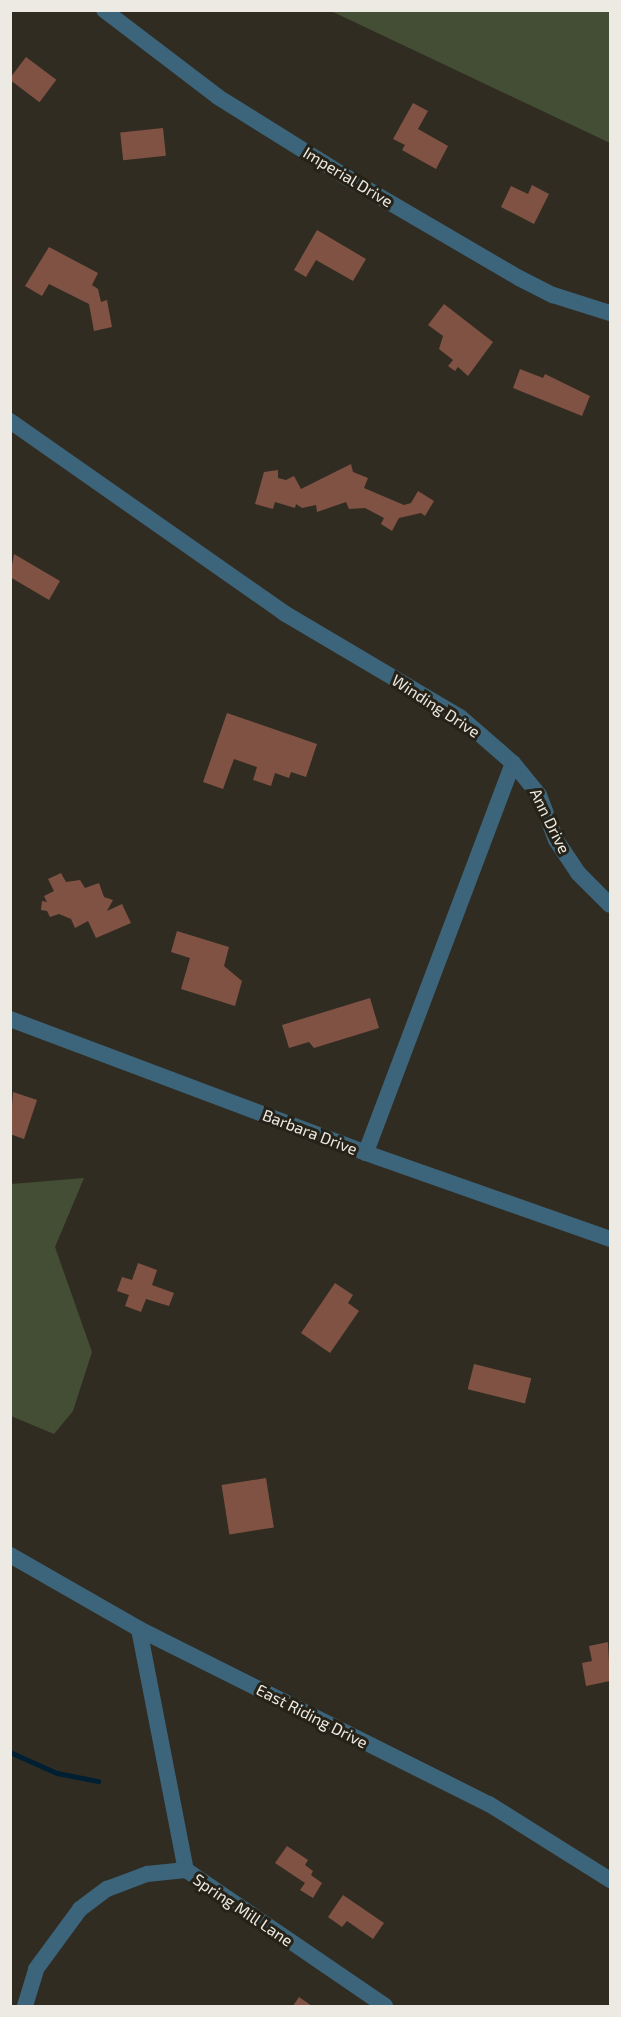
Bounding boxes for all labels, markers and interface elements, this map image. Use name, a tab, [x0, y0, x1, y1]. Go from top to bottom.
street label: Imperial Drive	[300, 143, 396, 211]
street label: Winding Drive	[388, 670, 484, 742]
street label: Ann Drive	[526, 785, 574, 857]
street label: Barbara Drive	[260, 1105, 360, 1159]
street label: East Riding Drive	[253, 1680, 371, 1752]
street label: Spring Mill Lane	[189, 1869, 297, 1951]

